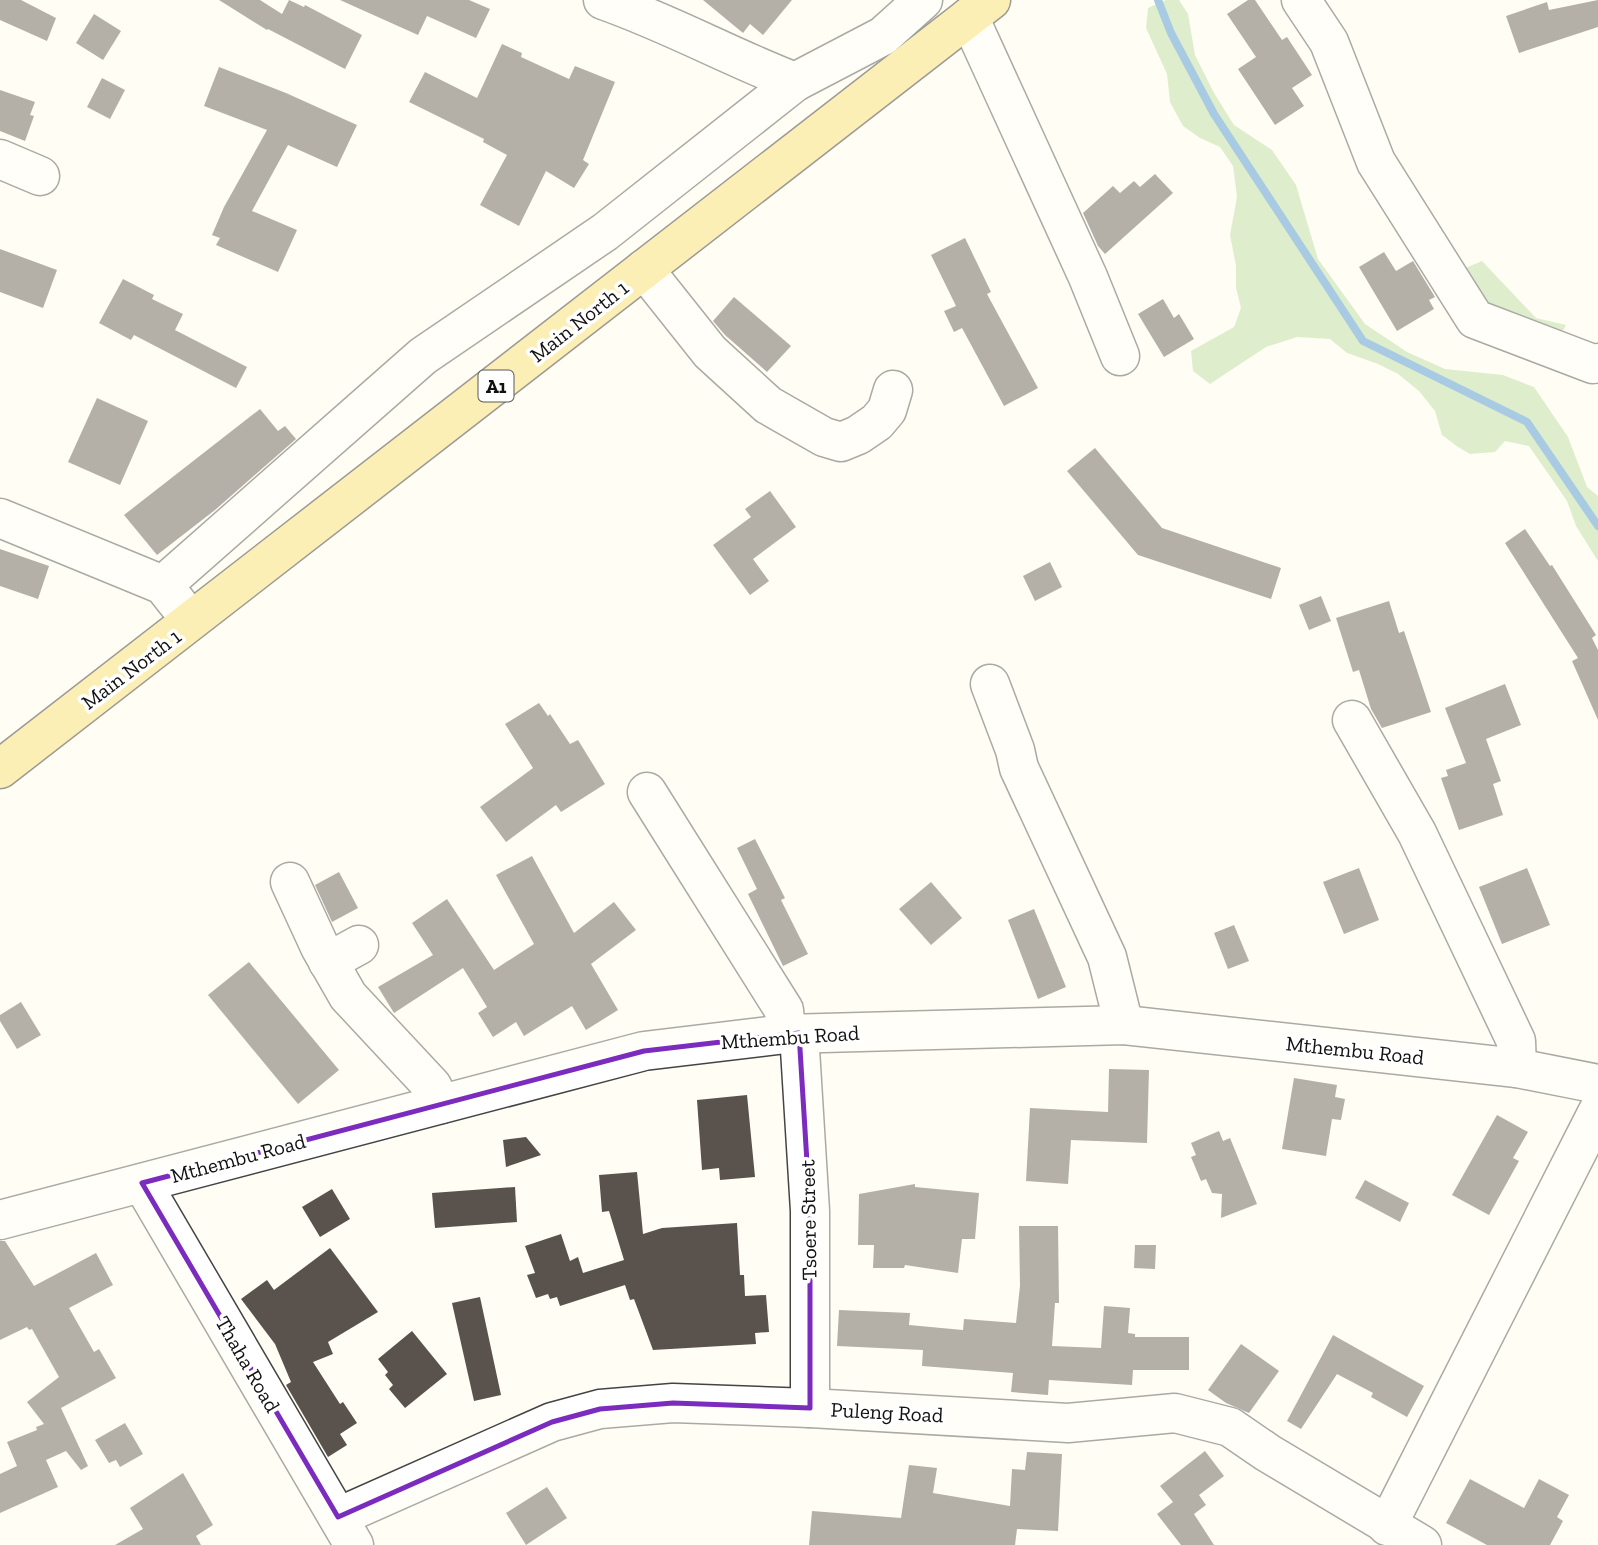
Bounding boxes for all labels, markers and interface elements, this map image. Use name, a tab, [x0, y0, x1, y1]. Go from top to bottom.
street label: Main North 1	[525, 275, 633, 367]
road number: A1	[478, 370, 514, 402]
street label: Main North 1	[76, 624, 186, 714]
street label: Mthembu Road	[720, 1020, 860, 1054]
street label: Mthembu Road	[1285, 1030, 1426, 1070]
street label: Mthembu Road	[168, 1128, 309, 1188]
street label: Tsoere Street	[794, 1159, 822, 1281]
street label: Thaha Road	[210, 1312, 286, 1417]
street label: Puleng Road	[830, 1397, 944, 1427]

